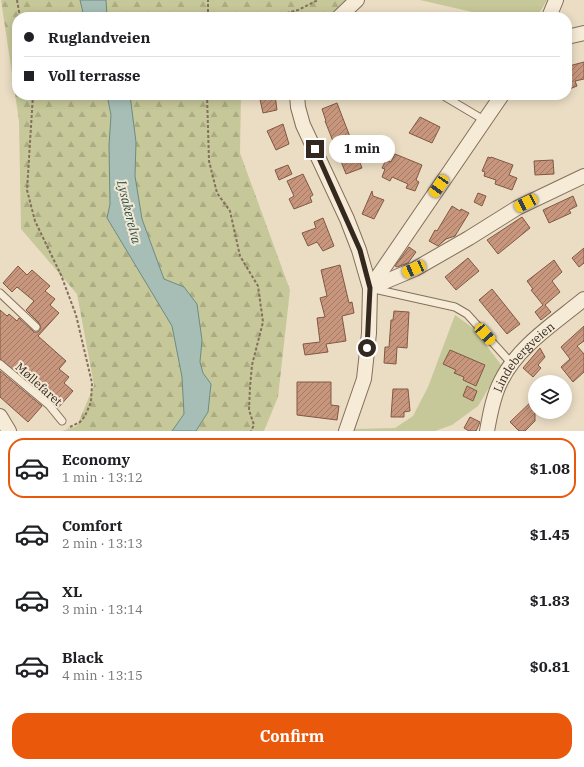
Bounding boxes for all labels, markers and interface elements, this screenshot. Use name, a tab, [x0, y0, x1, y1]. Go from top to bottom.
text: Ruglandveien	[48, 28, 150, 47]
text: Voll terrasse	[48, 66, 140, 85]
callout: 1 min	[329, 135, 395, 163]
route end	[306, 140, 324, 158]
text: 1 min	[344, 140, 380, 157]
car	[427, 173, 451, 199]
water label: Lysakerelva	[113, 177, 145, 246]
car	[513, 192, 539, 214]
car	[401, 259, 427, 279]
street label: Lindebergveien	[489, 318, 557, 394]
car	[473, 321, 497, 347]
route start	[358, 339, 376, 357]
street label: Møllefaret	[13, 359, 65, 409]
map controls	[528, 375, 572, 419]
button: layers	[528, 375, 572, 419]
icon: car	[14, 450, 50, 486]
text: Economy	[62, 450, 130, 469]
text: $1.08	[530, 459, 570, 478]
text: 1 min · 13:12	[62, 469, 143, 486]
icon: car	[14, 516, 50, 552]
text: Comfort	[62, 516, 122, 535]
text: $1.45	[530, 525, 570, 544]
text: 2 min · 13:13	[62, 535, 143, 552]
icon: car	[14, 582, 50, 618]
text: XL	[62, 582, 82, 601]
text: $1.83	[530, 591, 570, 610]
text: 3 min · 13:14	[62, 601, 143, 618]
icon: car	[14, 648, 50, 684]
text: Black	[62, 648, 103, 667]
text: $0.81	[530, 657, 570, 676]
text: 4 min · 13:15	[62, 667, 143, 684]
button: Confirm	[12, 713, 572, 759]

